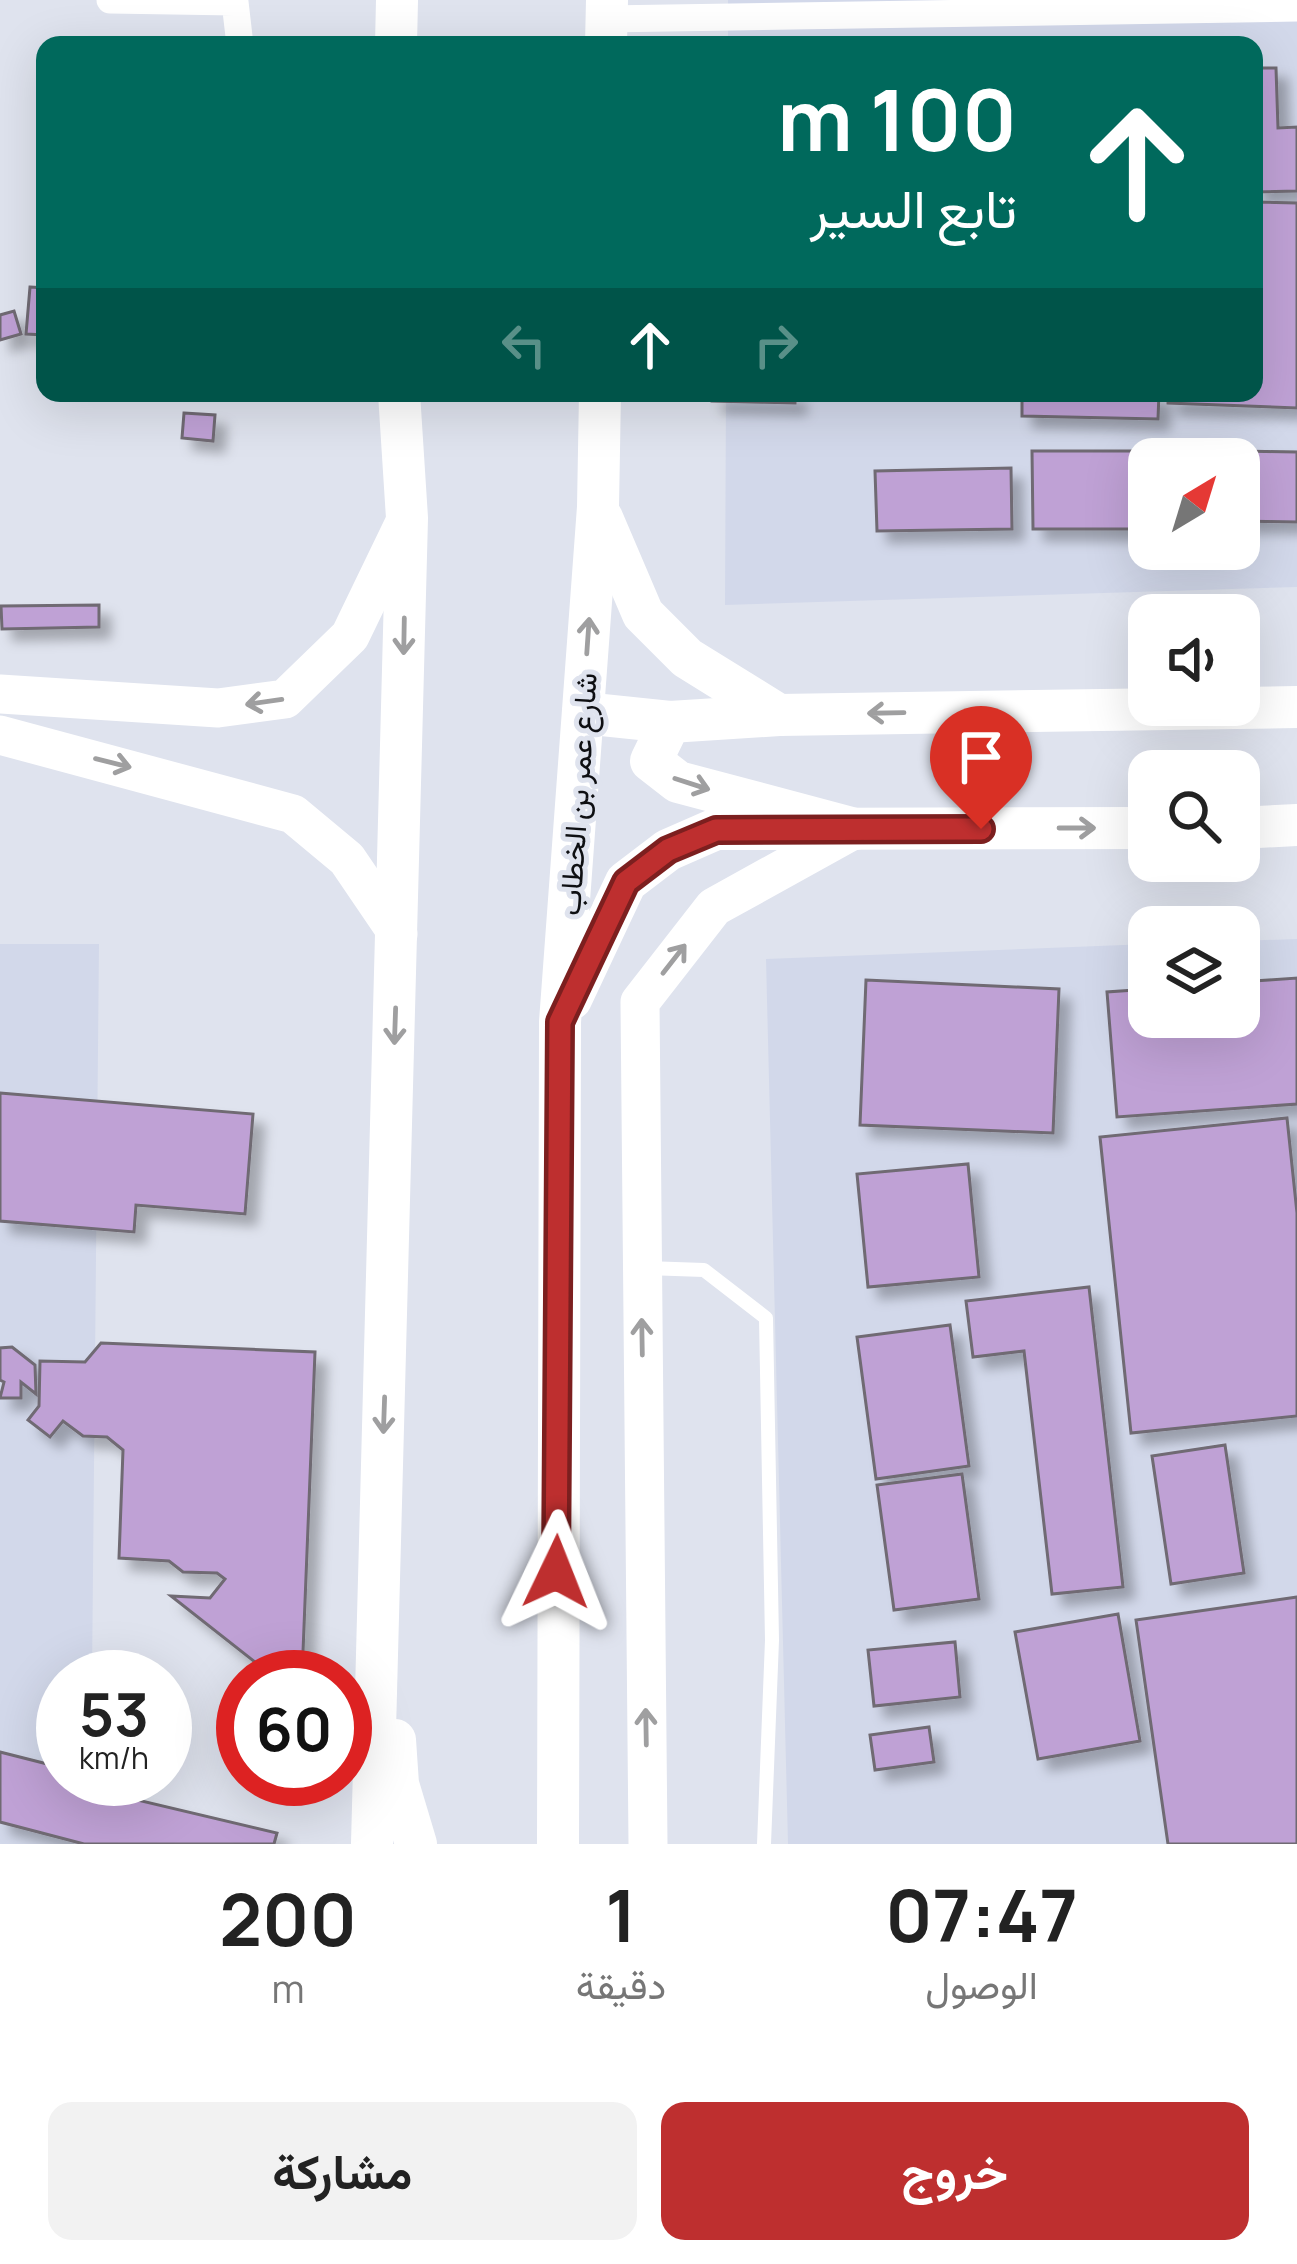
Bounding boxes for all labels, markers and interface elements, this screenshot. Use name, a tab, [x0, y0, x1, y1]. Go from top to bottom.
text: 100 m	[777, 61, 1017, 176]
icon: ahead	[1059, 84, 1215, 240]
text: تابع السير	[810, 170, 1017, 244]
icon: left	[491, 312, 557, 378]
icon: ahead	[617, 312, 683, 378]
icon: right	[743, 312, 809, 378]
north arrow	[1128, 438, 1260, 570]
map controls	[1128, 438, 1260, 1038]
button: sound	[1128, 594, 1260, 726]
one-way arrow	[393, 616, 416, 655]
one-way arrow	[577, 617, 600, 656]
street label: شارع عمر بن الخطاب	[548, 671, 607, 917]
one-way arrow	[245, 691, 284, 713]
one-way arrow	[867, 702, 906, 724]
pin	[930, 706, 1032, 829]
icon: arrive	[948, 724, 1014, 790]
button: search	[1128, 750, 1260, 882]
one-way arrow	[94, 754, 132, 776]
one-way arrow	[673, 775, 711, 797]
one-way arrow	[1057, 817, 1096, 839]
button: layers	[1128, 906, 1260, 1038]
one-way arrow	[660, 943, 687, 975]
one-way arrow	[384, 1006, 407, 1045]
one-way arrow	[631, 1318, 653, 1357]
one-way arrow	[372, 1395, 395, 1434]
position arrow	[493, 1509, 619, 1635]
speed limit sign: 60	[216, 1650, 372, 1806]
text: 53	[79, 1672, 149, 1754]
one-way arrow	[635, 1708, 658, 1747]
text: km/h	[79, 1737, 149, 1778]
text: 1	[605, 1865, 637, 1964]
text: 07:47	[885, 1865, 1078, 1964]
text: 200	[219, 1869, 357, 1968]
text: دقيقة	[576, 1957, 666, 2011]
text: الوصول	[925, 1957, 1038, 2011]
text: m	[271, 1961, 304, 2015]
button: مشاركة	[48, 2102, 637, 2240]
button: خروج	[661, 2102, 1249, 2240]

